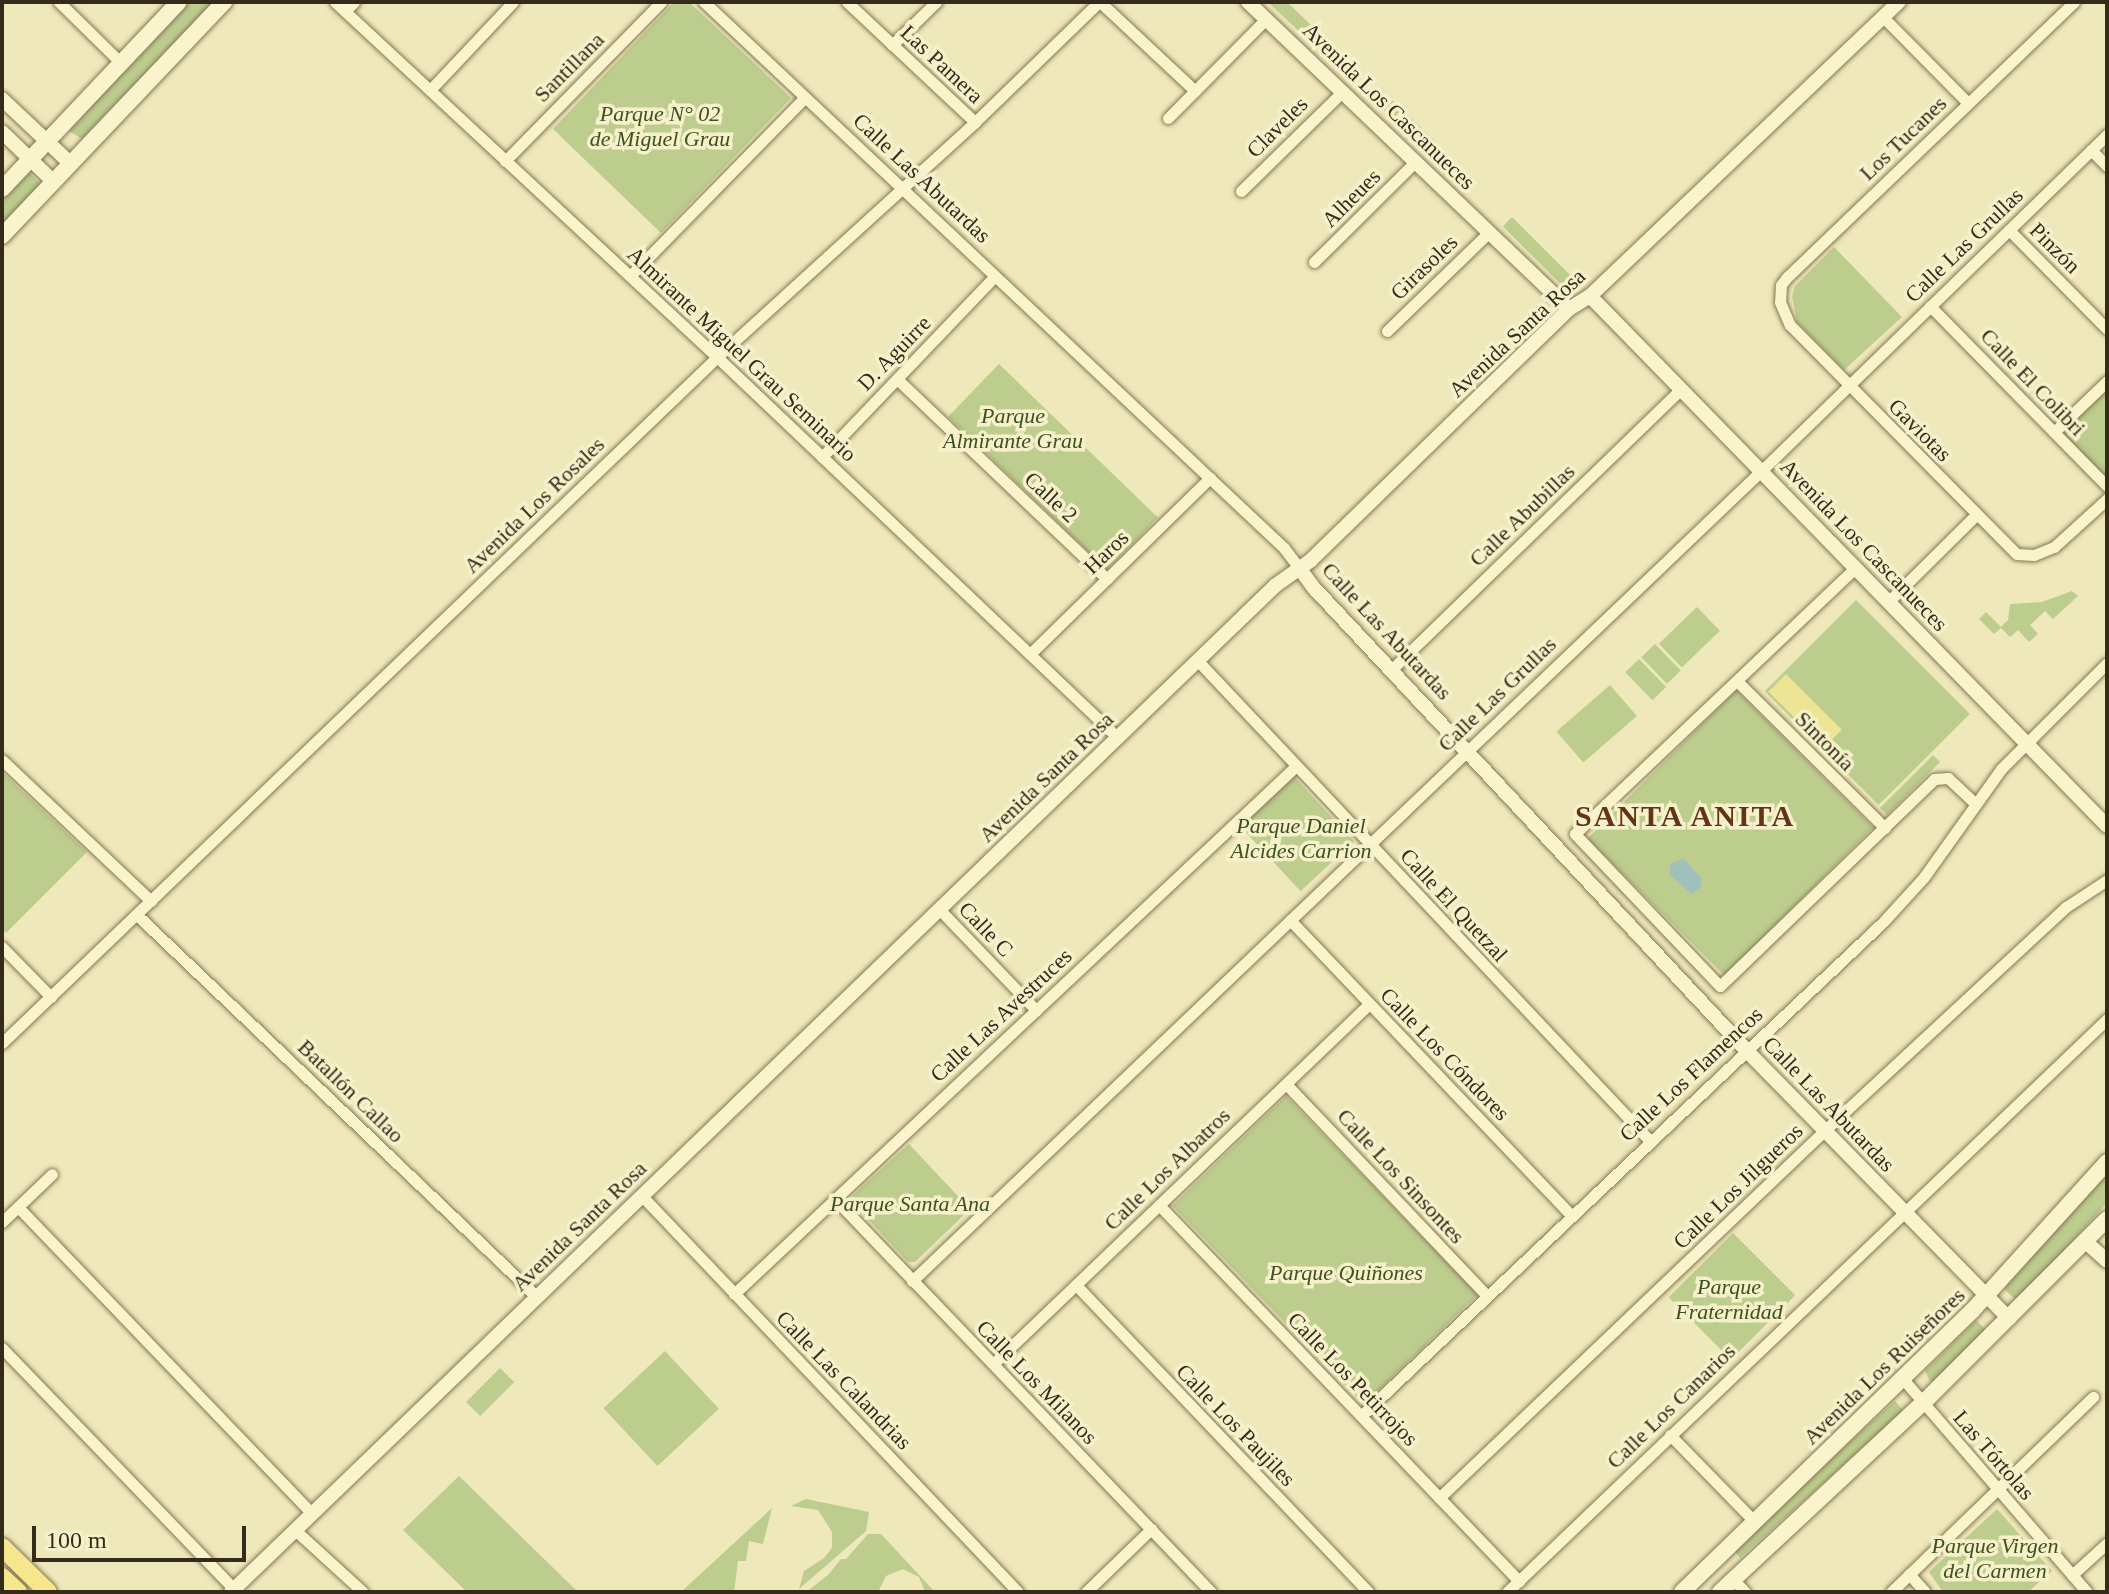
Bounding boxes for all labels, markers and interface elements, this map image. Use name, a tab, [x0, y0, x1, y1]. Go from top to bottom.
street label: Avenida Los Cascanueces	[1297, 17, 1481, 195]
street label: Las Pamera	[895, 19, 989, 109]
street label: Santillana	[529, 27, 609, 107]
street label: Los Tucanes	[1854, 90, 1952, 186]
street label: Claveles	[1241, 91, 1313, 163]
park label: Parque N° 02 de Miguel Grau	[590, 100, 730, 152]
street label: Calle Las Abutardas	[847, 107, 997, 249]
street label: Alheues	[1316, 163, 1386, 233]
street label: Calle Las Grullas	[1899, 182, 2029, 308]
street label: Pinzón	[2024, 217, 2086, 279]
street label: Girasoles	[1385, 229, 1463, 305]
street label: Almirante Miguel Grau Seminario	[622, 241, 862, 467]
street label: Avenida Santa Rosa	[1443, 263, 1591, 403]
street label: D. Aguirre	[851, 310, 937, 396]
street label: Calle El Colibri	[1975, 323, 2091, 441]
street label: Gaviotas	[1883, 393, 1957, 467]
park label: Parque Almirante Grau	[943, 402, 1083, 454]
street label: Avenida Los Rosales	[458, 431, 610, 579]
street label: Avenida Los Cascanueces	[1775, 453, 1953, 637]
street label: Calle Abubillas	[1463, 458, 1581, 572]
street label: Calle 2	[1019, 466, 1083, 528]
street label: Haros	[1078, 524, 1134, 580]
street label: Calle Las Abutardas	[1316, 556, 1458, 706]
street label: Calle Las Grullas	[1432, 631, 1562, 757]
street label: Avenida Santa Rosa	[973, 706, 1119, 848]
street label: Sintonía	[1790, 706, 1860, 776]
district label: SANTA ANITA	[1573, 798, 1797, 834]
park label: Parque Daniel Alcides Carrion	[1230, 812, 1372, 864]
street label: Calle El Quetzal	[1395, 843, 1513, 967]
street label: Calle C	[953, 896, 1019, 962]
street label: Calle Las Avestruces	[924, 942, 1078, 1088]
street label: Calle Los Cóndores	[1375, 982, 1515, 1126]
street label: Calle Los Flamencos	[1614, 1001, 1768, 1147]
street label: Calle Las Abutardas	[1757, 1030, 1901, 1178]
street label: Batallón Callao	[292, 1034, 410, 1148]
street label: Calle Los Albatros	[1098, 1102, 1236, 1236]
street label: Calle Los Sinsontes	[1332, 1103, 1470, 1249]
street label: Calle Los Jilgueros	[1668, 1118, 1808, 1254]
street label: Avenida Santa Rosa	[506, 1155, 652, 1297]
park label: Parque Santa Ana	[830, 1191, 990, 1217]
park label: Parque Quiñones	[1269, 1260, 1423, 1286]
park label: Parque Fraternidad	[1675, 1273, 1783, 1324]
street label: Avenida Los Ruiseñores	[1798, 1282, 1970, 1450]
street label: Calle Las Calandrias	[771, 1305, 917, 1455]
street label: Calle Los Petirrojos	[1282, 1307, 1424, 1451]
street label: Calle Los Milanos	[971, 1314, 1103, 1450]
street label: Calle Los Canarios	[1601, 1338, 1741, 1474]
street label: Calle Los Paujiles	[1171, 1358, 1301, 1492]
street label: Las Tórtolas	[1948, 1405, 2040, 1505]
scale bar	[36, 1510, 250, 1560]
text: 100 m	[46, 1527, 107, 1553]
park label: Parque Virgen del Carmen	[1932, 1532, 2058, 1584]

